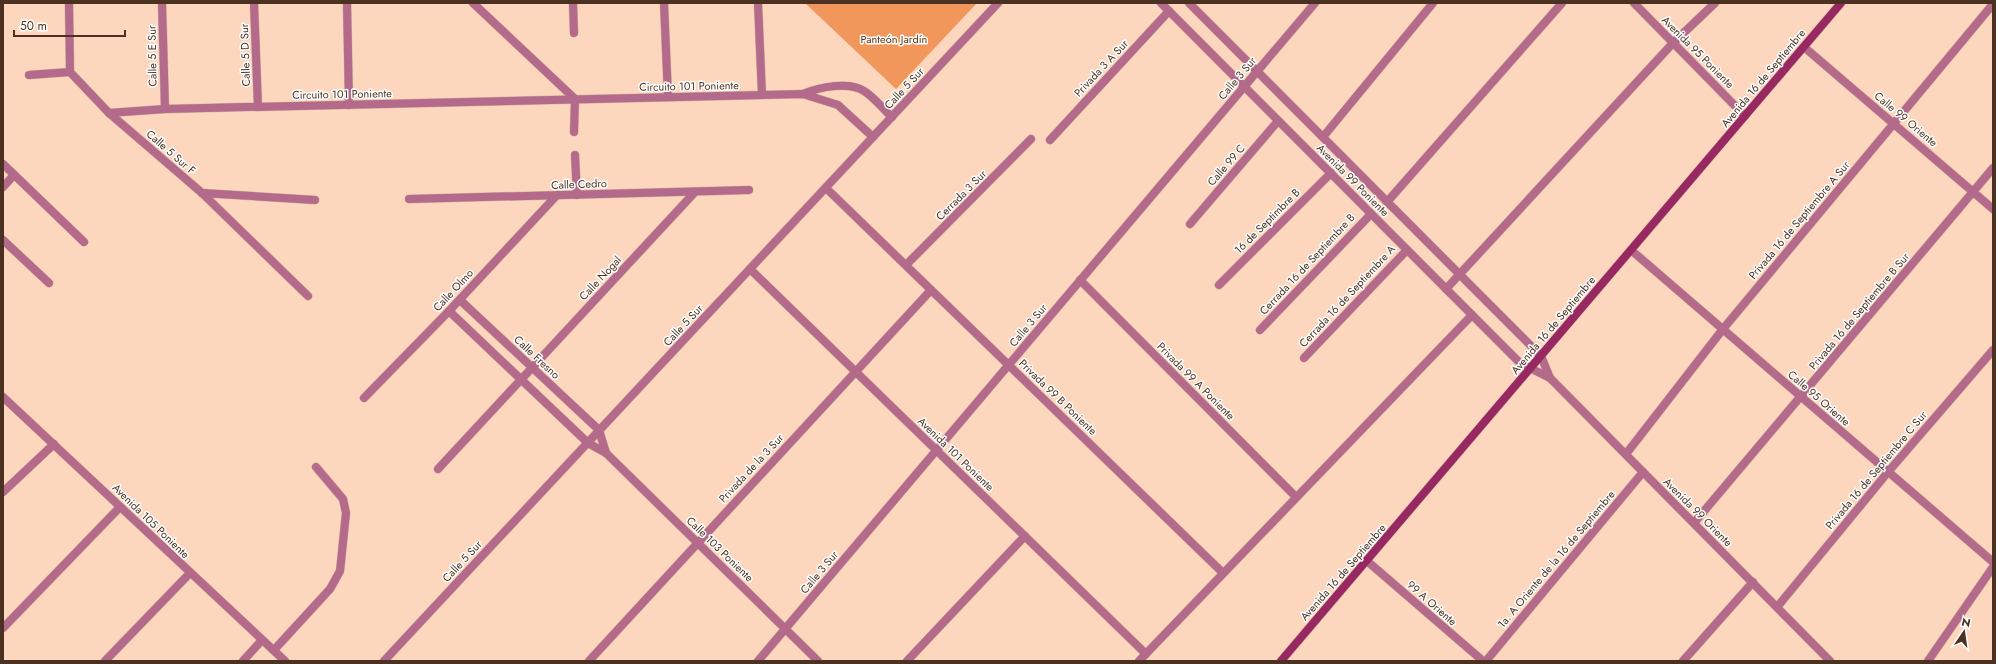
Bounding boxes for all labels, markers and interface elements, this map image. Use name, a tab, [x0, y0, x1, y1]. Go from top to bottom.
scale bar	[14, 12, 125, 38]
street label: Avenida 95 Poniente	[1658, 12, 1738, 92]
text: 50 m	[20, 17, 47, 35]
street label: Calle 5 D Sur	[236, 23, 254, 87]
street label: Calle 5 E Sur	[143, 25, 161, 87]
street label: Avenida 16 de Septiembre	[1717, 25, 1809, 130]
park label: Panteón Jardín	[861, 31, 927, 47]
street label: Privada 3 A Sur	[1070, 36, 1132, 100]
street label: Calle 3 Sur	[1214, 53, 1260, 103]
street label: Calle 5 Sur	[880, 63, 928, 112]
street label: Circuito 101 Poniente	[639, 77, 739, 95]
street label: Circuito 101 Poniente	[292, 85, 392, 103]
street label: Calle 99 Oriente	[1871, 88, 1941, 150]
street label: Calle 5 Sur F	[143, 126, 199, 178]
street label: Avenida 99 Poniente	[1313, 140, 1393, 220]
street label: Calle 99 C	[1203, 141, 1249, 189]
street label: Privada 16 de Septiembre A Sur	[1745, 157, 1853, 283]
street label: Cerrada 3 Sur	[932, 166, 990, 224]
street label: Calle Cedro	[551, 175, 607, 193]
street label: 16 de Septimbre B	[1231, 185, 1303, 257]
street label: Cerrada 16 de Septiembre B	[1256, 210, 1358, 318]
street label: Cerrada 16 de Septiembre A	[1295, 241, 1399, 351]
street label: Privada 16 de Septiembre B Sur	[1805, 249, 1913, 373]
street label: Calle Nogal	[575, 252, 625, 304]
street label: Calle Olmo	[429, 265, 477, 315]
street label: Avenida 16 de Septiembre	[1507, 272, 1599, 377]
street label: Calle 5 Sur	[659, 300, 707, 349]
street label: Calle 3 Sur	[1005, 300, 1051, 350]
street label: Calle Fresno	[510, 331, 564, 383]
street label: Privada 99 A Poniente	[1154, 339, 1239, 424]
street label: Privada 99 B Poniente	[1015, 355, 1101, 439]
street label: Calle 95 Oriente	[1784, 366, 1854, 430]
street label: Privada 16 de Septiembre C Sur	[1822, 407, 1931, 533]
street label: Avenida 101 Poniente	[914, 413, 998, 495]
street label: Privada de la 3 Sur	[715, 430, 787, 506]
street label: Avenida 99 Oriente	[1660, 474, 1736, 550]
street label: Avenida 105 Poniente	[109, 480, 193, 562]
street label: 1a. A Oriente de la 16 de Septiembre	[1494, 487, 1619, 631]
street label: Calle 103 Poniente	[683, 513, 757, 585]
street label: Avenida 16 de Septiembre	[1296, 520, 1390, 624]
street label: Calle 5 Sur	[438, 536, 486, 585]
street label: Calle 3 Sur	[796, 547, 842, 597]
street label: 99 A Oriente	[1404, 577, 1461, 629]
north arrow	[1944, 612, 1984, 652]
text: N	[1960, 613, 1972, 631]

